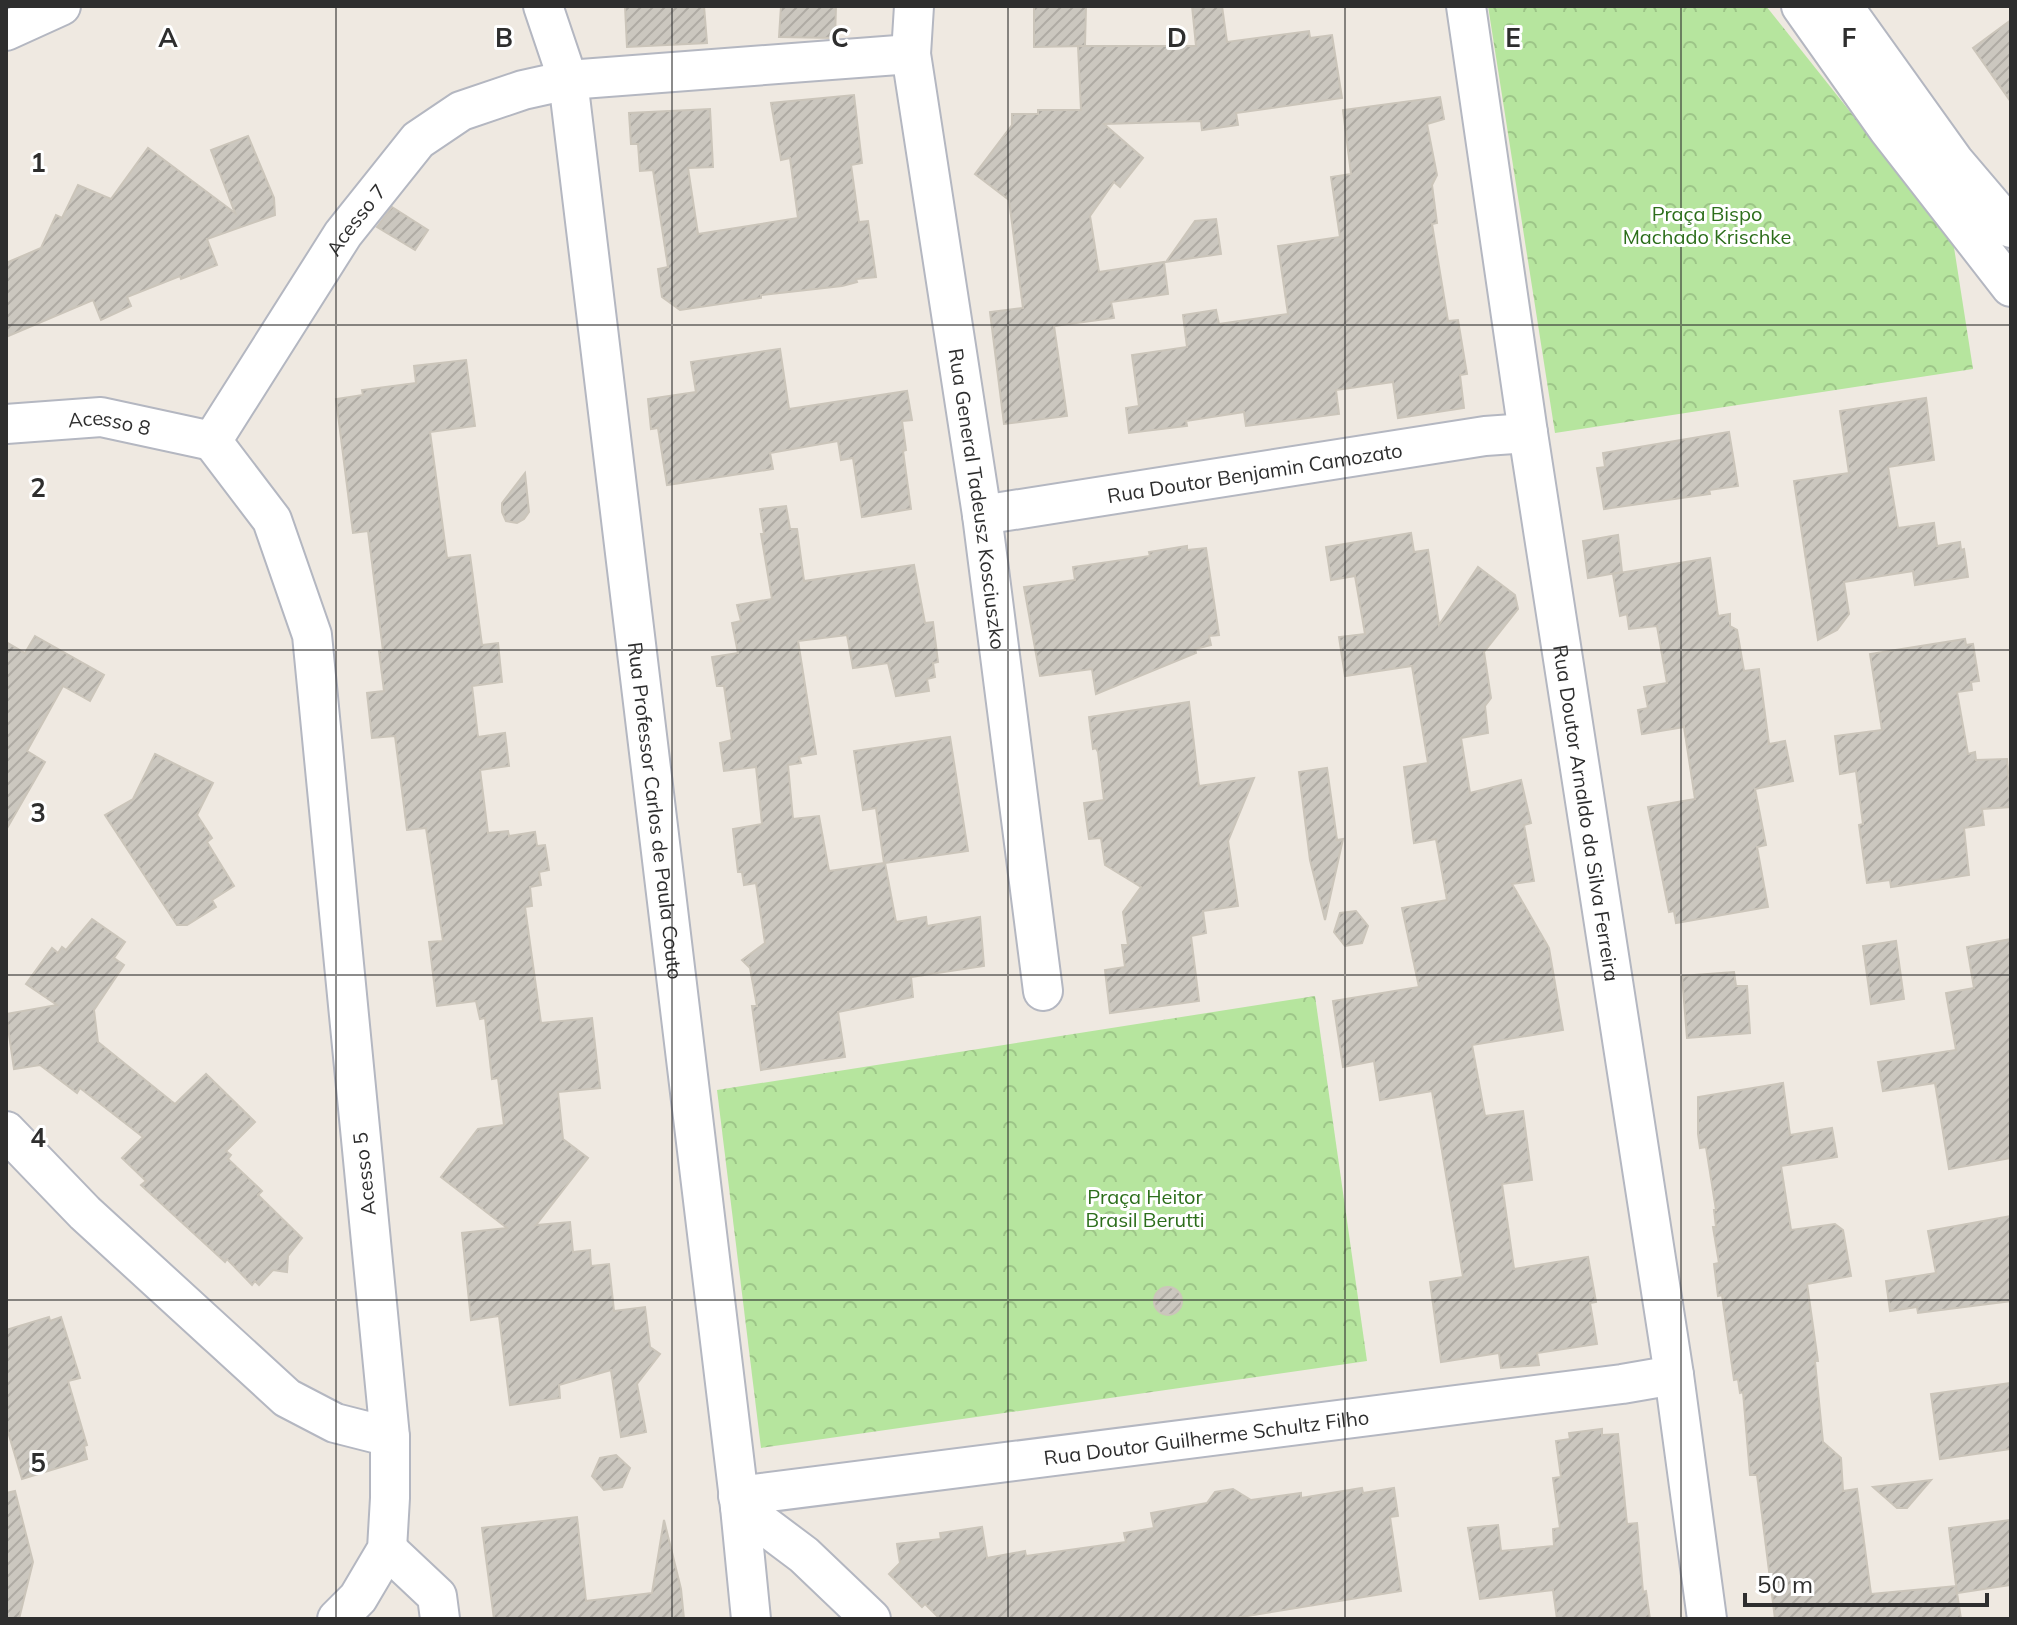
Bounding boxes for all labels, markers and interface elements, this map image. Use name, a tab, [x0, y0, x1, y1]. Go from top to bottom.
text: A	[158, 21, 178, 54]
text: B	[495, 21, 513, 54]
text: C	[831, 21, 849, 54]
text: D	[1167, 21, 1187, 54]
text: E	[1505, 21, 1521, 54]
text: F	[1842, 21, 1857, 54]
text: 1	[30, 146, 46, 179]
street label: Acesso 7	[320, 179, 391, 260]
park label: Praça Bispo Machado Krischke	[1623, 201, 1791, 249]
street label: Rua General Tadeusz Kosciuszko	[944, 346, 1012, 651]
street label: Acesso 8	[67, 404, 153, 440]
street label: Rua Doutor Benjamin Camozato	[1105, 437, 1404, 508]
text: 2	[30, 471, 46, 504]
street label: Rua Professor Carlos de Paula Couto	[623, 641, 689, 981]
street label: Rua Doutor Arnaldo da Silva Ferreira	[1548, 643, 1625, 983]
text: 3	[30, 796, 46, 829]
text: 4	[30, 1121, 46, 1154]
street label: Acesso 5	[347, 1131, 381, 1217]
park label: Praça Heitor Brasil Berutti	[1085, 1184, 1205, 1232]
street label: Rua Doutor Guilherme Schultz Filho	[1042, 1404, 1370, 1470]
text: 5	[30, 1446, 46, 1479]
scale bar	[1745, 1557, 1987, 1607]
text: 50 m	[1757, 1569, 1813, 1599]

